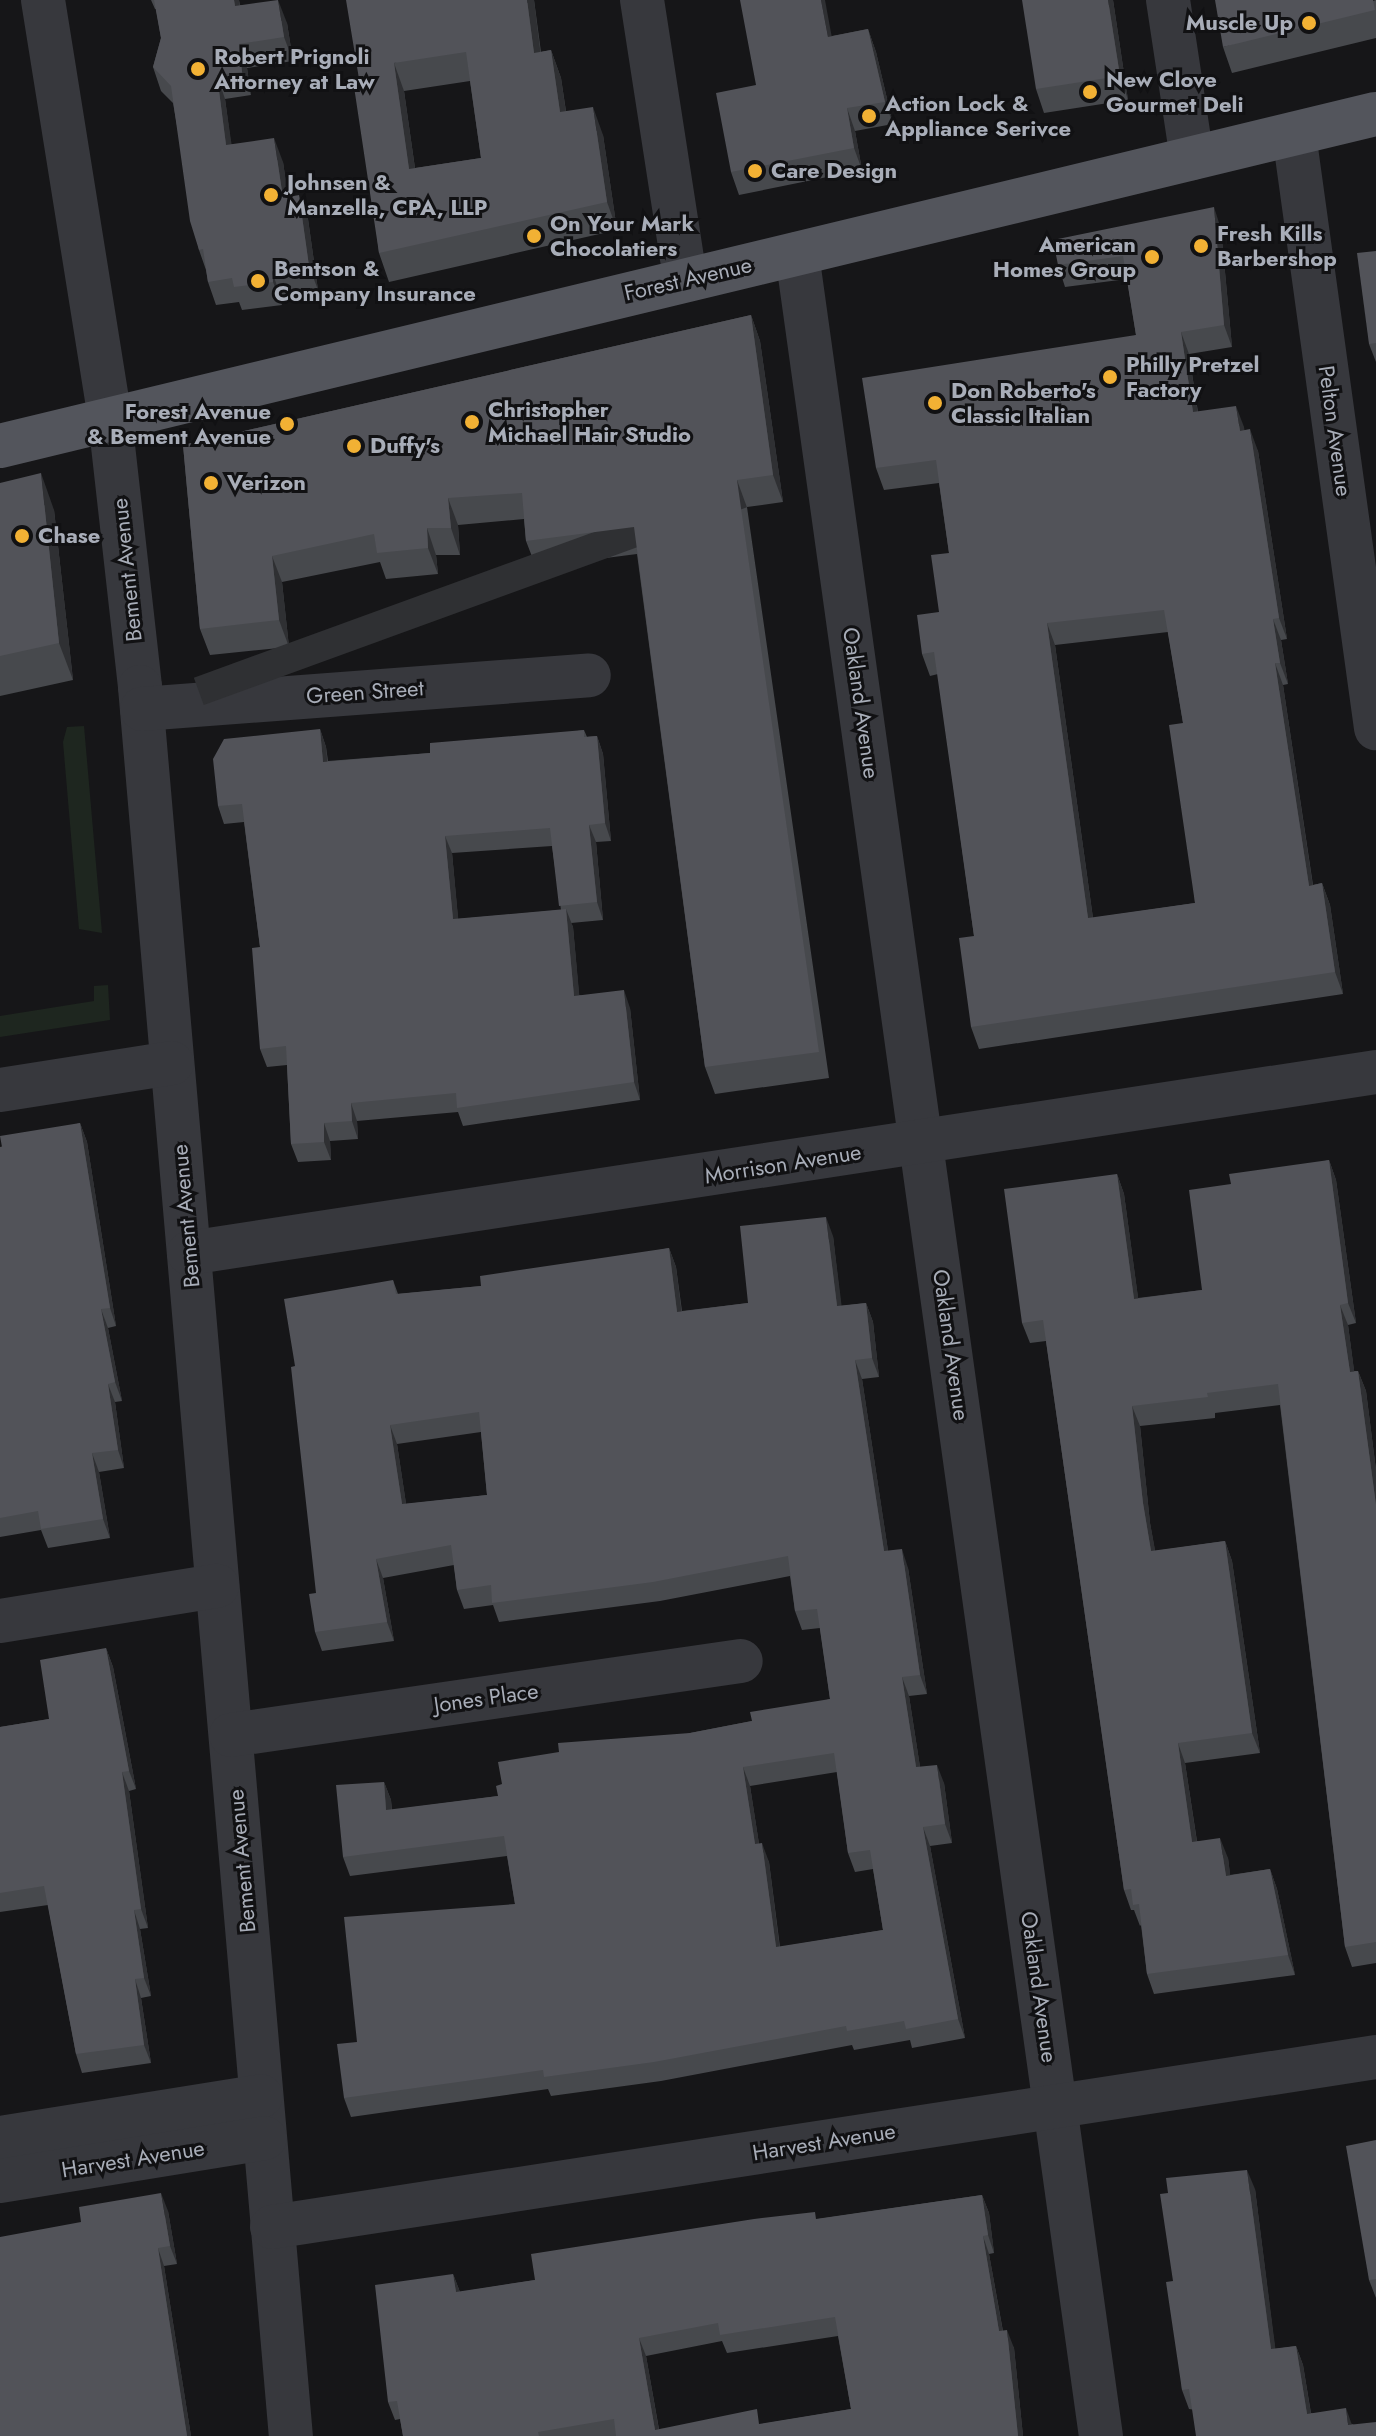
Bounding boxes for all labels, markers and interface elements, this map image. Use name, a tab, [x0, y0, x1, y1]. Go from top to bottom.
place label: Muscle Up	[1186, 10, 1293, 36]
marker: Muscle Up	[1300, 14, 1318, 32]
place label: Robert Prignoli Attorney at Law	[214, 43, 375, 94]
marker: Robert Prignoli Attorney at Law	[189, 60, 207, 78]
place label: New Clove Gourmet Deli	[1106, 66, 1244, 118]
marker: New Clove Gourmet Deli	[1081, 83, 1099, 101]
place label: Action Lock & Appliance Serivce	[885, 90, 1071, 142]
marker: Action Lock & Appliance Serivce	[860, 107, 878, 125]
place label: Care Design	[771, 158, 897, 184]
marker: Care Design	[746, 162, 764, 180]
place label: Johnsen & Manzella, CPA, LLP	[287, 169, 487, 220]
marker: Johnsen & Manzella, CPA, LLP	[262, 186, 280, 204]
place label: On Your Mark Chocolatiers	[550, 210, 694, 262]
place label: Fresh Kills Barbershop	[1217, 220, 1337, 272]
marker: On Your Mark Chocolatiers	[525, 227, 543, 245]
place label: American Homes Group	[993, 231, 1136, 282]
marker: Fresh Kills Barbershop	[1192, 237, 1210, 255]
marker: American Homes Group	[1143, 248, 1161, 266]
street label: Forest Avenue	[622, 251, 754, 307]
place label: Bentson & Company Insurance	[274, 255, 476, 306]
marker: Bentson & Company Insurance	[249, 272, 267, 290]
place label: Philly Pretzel Factory	[1126, 351, 1260, 402]
street label: Pelton Avenue	[1313, 364, 1357, 498]
marker: Philly Pretzel Factory	[1101, 368, 1119, 386]
place label: Don Roberto's Classic Italian	[951, 377, 1096, 428]
marker: Don Roberto's Classic Italian	[926, 394, 944, 412]
place label: Christopher Michael Hair Studio	[488, 396, 691, 448]
place label: Forest Avenue & Bement Avenue	[87, 398, 271, 450]
marker: Christopher Michael Hair Studio	[463, 413, 481, 431]
marker: Forest Avenue & Bement Avenue	[278, 415, 296, 433]
place label: Duffy's	[370, 433, 440, 459]
marker: Duffy's	[345, 437, 363, 455]
place label: Verizon	[227, 470, 306, 496]
marker: Verizon	[202, 474, 220, 492]
street label: Bement Avenue	[106, 497, 148, 643]
place label: Chase	[38, 523, 100, 549]
marker: Chase	[13, 527, 31, 545]
street label: Oakland Avenue	[837, 626, 885, 780]
street label: Green Street	[305, 675, 425, 709]
street label: Morrison Avenue	[703, 1139, 863, 1189]
street label: Bement Avenue	[167, 1143, 205, 1289]
street label: Oakland Avenue	[927, 1268, 975, 1422]
street label: Jones Place	[432, 1678, 540, 1718]
street label: Bement Avenue	[223, 1788, 261, 1934]
street label: Oakland Avenue	[1015, 1910, 1063, 2064]
street label: Harvest Avenue	[751, 2118, 897, 2166]
street label: Harvest Avenue	[60, 2135, 206, 2183]

